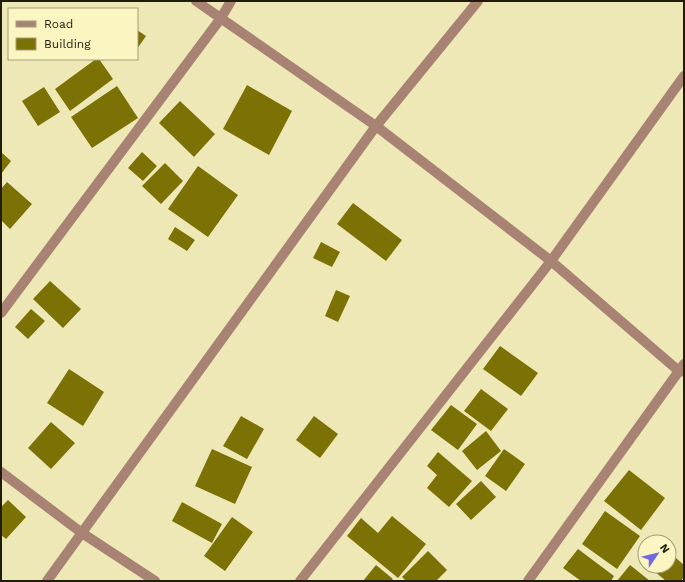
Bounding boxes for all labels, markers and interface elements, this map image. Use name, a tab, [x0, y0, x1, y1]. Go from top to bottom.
legend	[8, 8, 138, 60]
text: Road	[44, 17, 73, 31]
text: Building	[44, 37, 91, 51]
north arrow	[637, 534, 677, 574]
text: N	[657, 541, 672, 556]

